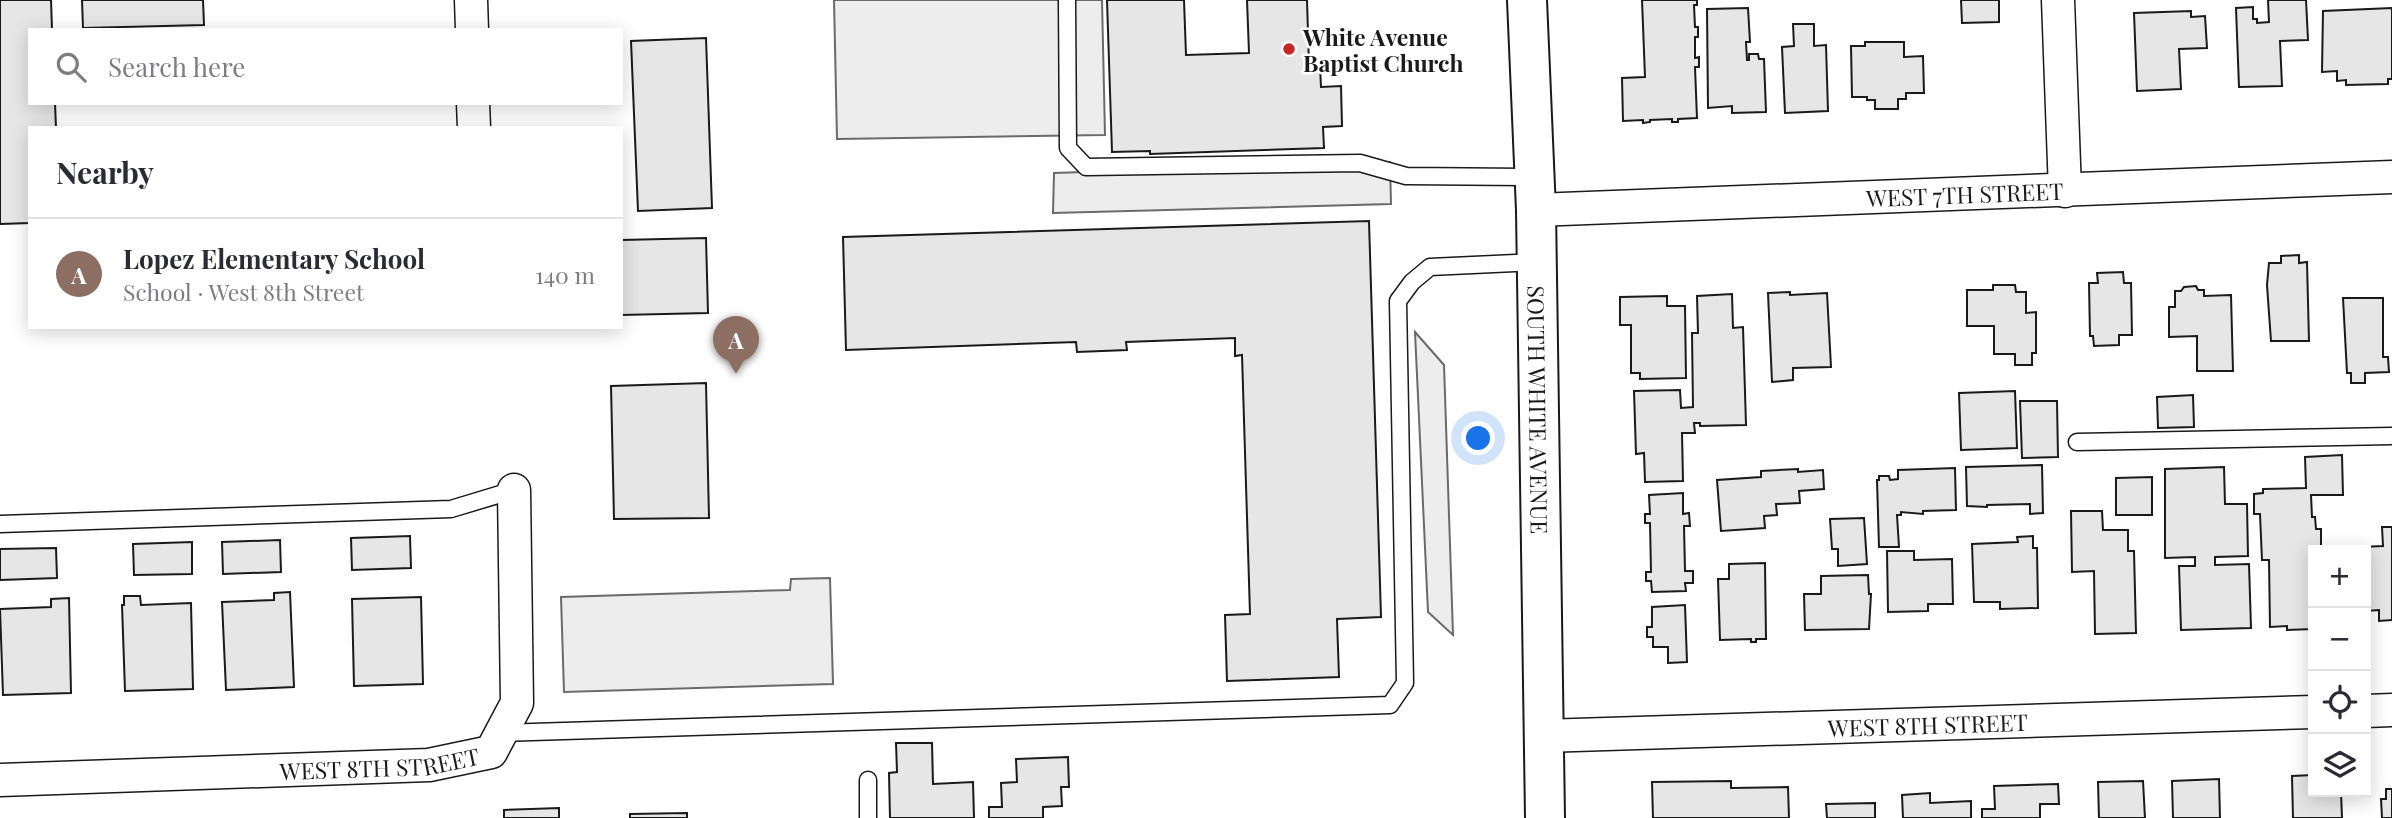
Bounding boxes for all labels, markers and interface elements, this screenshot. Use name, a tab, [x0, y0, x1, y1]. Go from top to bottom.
place label: White Avenue Baptist Church	[1302, 21, 1463, 78]
search box	[28, 28, 623, 105]
marker: White Avenue Baptist Church	[1281, 41, 1297, 57]
icon: search	[52, 48, 90, 86]
text: Search here	[108, 49, 245, 84]
text: Nearby	[56, 152, 154, 192]
street label: WEST 7TH STREET	[1864, 174, 2064, 213]
text: Lopez Elementary School	[123, 241, 425, 276]
text: A	[71, 259, 87, 290]
text: 140 m	[535, 259, 595, 290]
text: School · West 8th Street	[123, 276, 364, 307]
street label: SOUTH WHITE AVENUE	[1522, 285, 1556, 534]
pin: A	[713, 316, 759, 374]
your location	[1461, 421, 1495, 455]
map controls	[2308, 545, 2371, 797]
button: +	[2308, 545, 2371, 608]
button: −	[2308, 608, 2371, 671]
button: locate	[2308, 671, 2371, 734]
street label: WEST 8TH STREET	[1826, 705, 2028, 743]
button: layers	[2308, 734, 2371, 797]
street label: WEST 8TH STREET	[278, 739, 482, 786]

